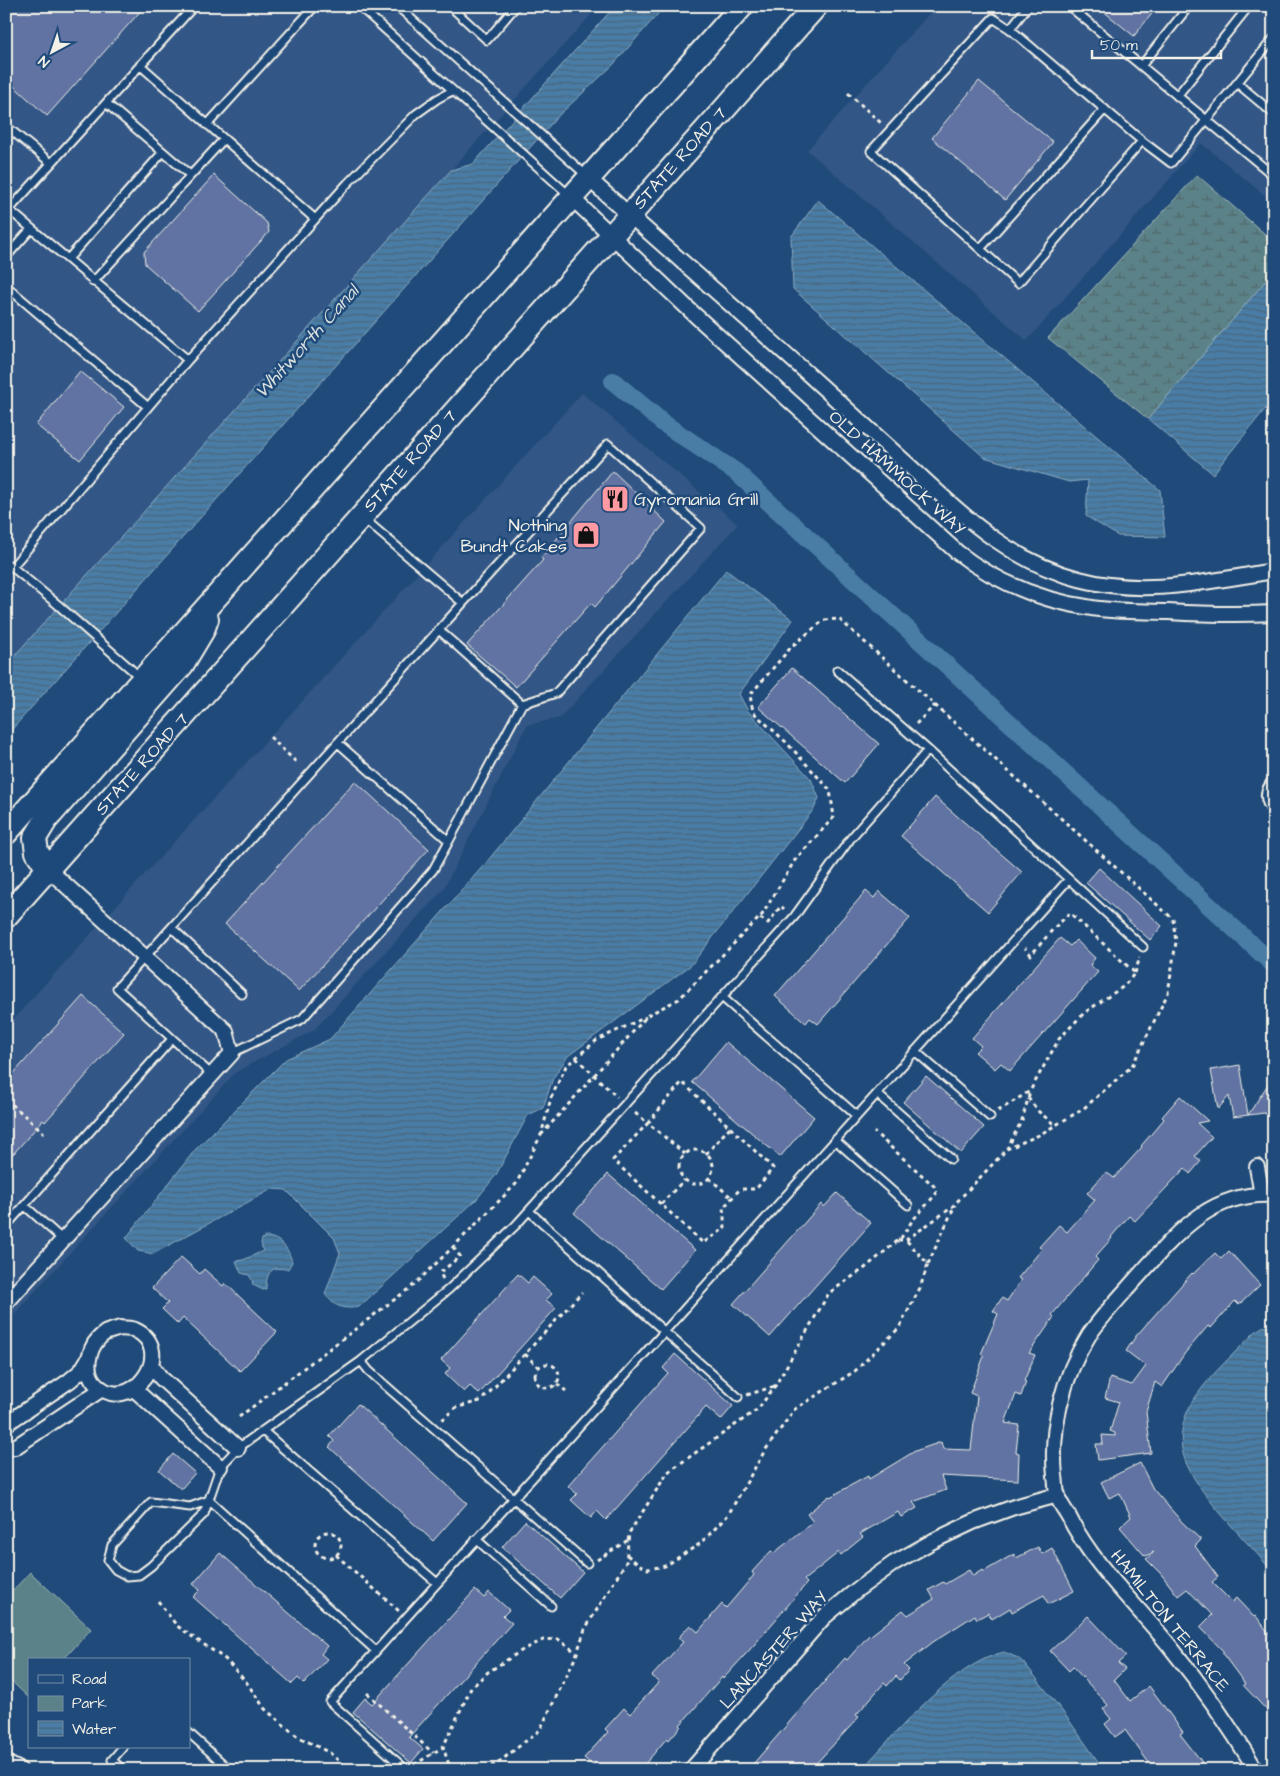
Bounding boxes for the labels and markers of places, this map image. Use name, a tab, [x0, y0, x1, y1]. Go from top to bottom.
restaurant icon: Gyromania Grill	[600, 484, 630, 514]
place label: Gyromania Grill	[634, 487, 759, 513]
place label: Nothing Bundt Cakes	[461, 513, 567, 559]
shop icon: Nothing Bundt Cakes	[571, 520, 601, 550]

